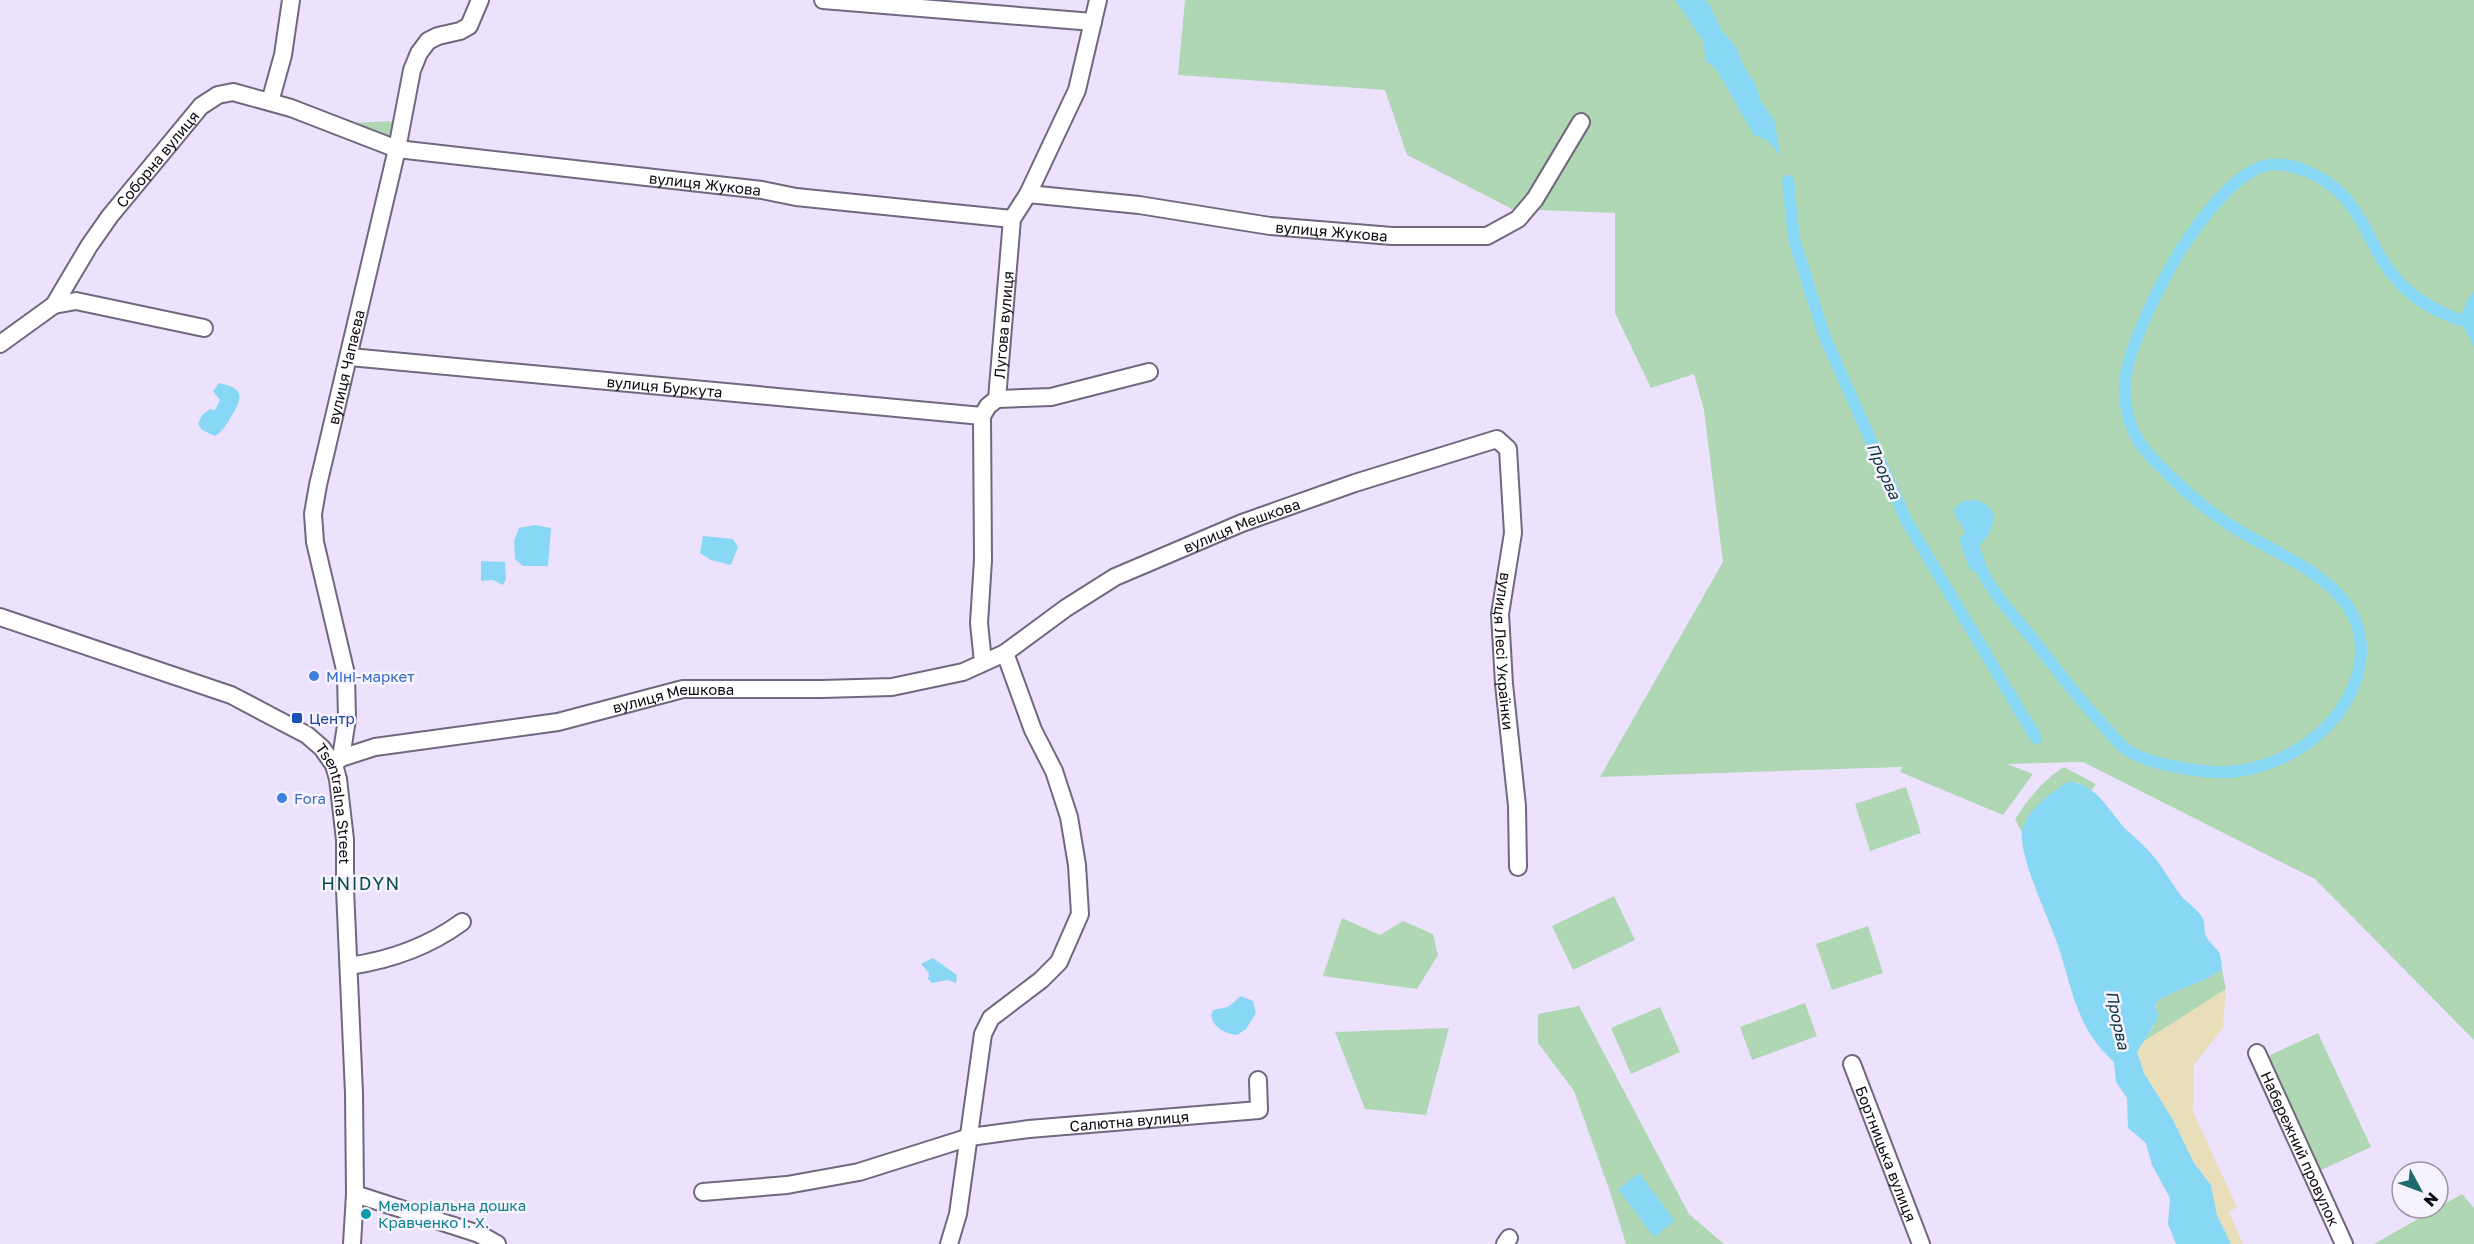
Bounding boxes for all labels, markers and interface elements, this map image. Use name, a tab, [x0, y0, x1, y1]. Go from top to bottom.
street label: Соборна вулиця	[112, 107, 202, 211]
street label: вулиця Жукова	[648, 168, 762, 199]
street label: вулиця Жукова	[1275, 217, 1388, 245]
street label: Лугова вулиця	[990, 270, 1017, 379]
street label: вулиця Чапаєва	[324, 308, 368, 426]
street label: вулиця Буркута	[606, 372, 723, 401]
water label: Прорва	[1863, 440, 1906, 503]
street label: вулиця Мешкова	[1180, 494, 1302, 556]
street label: вулиця Лесі Українки	[1491, 571, 1518, 731]
place label: Міні-маркет	[326, 667, 415, 685]
marker: Міні-маркет	[307, 669, 321, 683]
street label: вулиця Мешкова	[610, 680, 734, 716]
place label: Центр	[309, 709, 355, 727]
marker: Центр	[290, 711, 304, 725]
street label: Tsentralna Street	[312, 739, 354, 864]
place label: Fora	[294, 789, 326, 807]
marker: Fora	[275, 791, 289, 805]
district label: HNIDYN	[321, 872, 401, 894]
water label: Прорва	[2102, 989, 2134, 1052]
street label: Набережний провулок	[2257, 1068, 2344, 1229]
street label: Бортницька вулиця	[1852, 1083, 1921, 1224]
street label: Салютна вулиця	[1069, 1107, 1190, 1135]
north arrow	[2390, 1160, 2450, 1220]
text: N	[2420, 1189, 2443, 1211]
place label: Меморіальна дошка Кравченко І. Х.	[378, 1196, 526, 1231]
marker: Меморіальна дошка Кравченко І. Х.	[359, 1207, 373, 1221]

